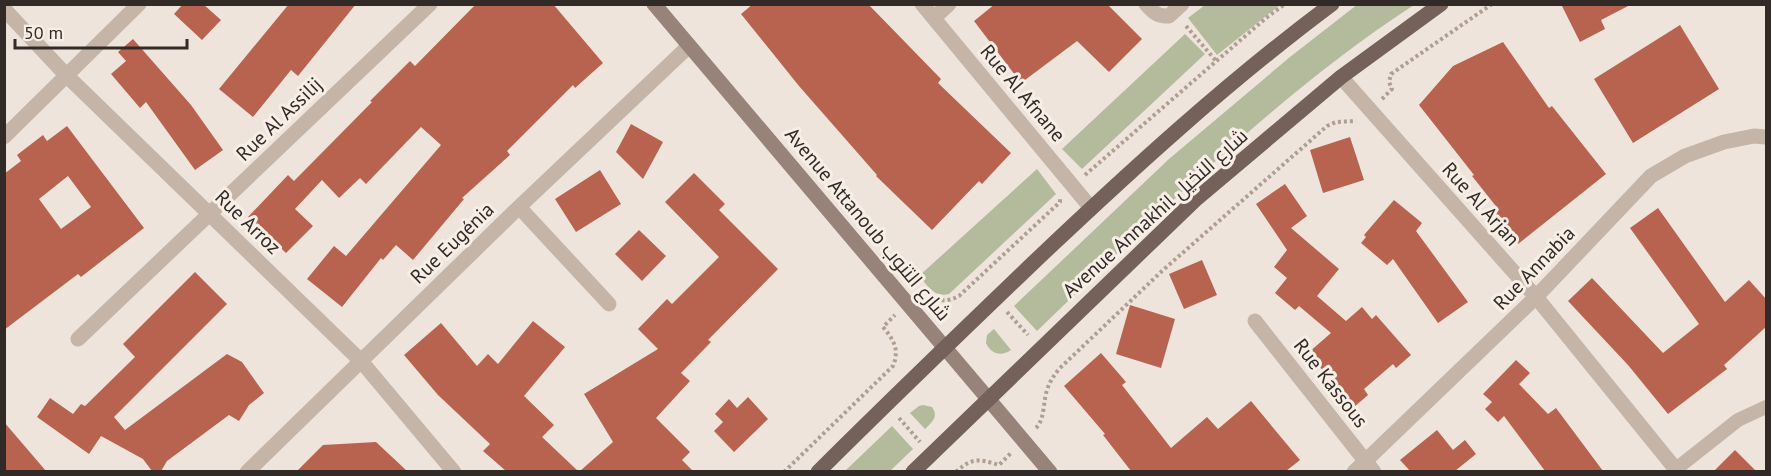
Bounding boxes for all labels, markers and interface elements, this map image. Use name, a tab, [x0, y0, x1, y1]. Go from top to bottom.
scale bar	[15, 12, 188, 50]
text: 50 m	[24, 21, 63, 44]
street label: Rue Al Afnane	[975, 39, 1071, 147]
street label: Rue Al Assilij	[230, 71, 328, 167]
street label: Avenue Attanoub شارع التنوب	[779, 122, 957, 327]
street label: Avenue Annakhil شارع النخيل	[1057, 123, 1254, 304]
street label: Rue Al Arjan	[1436, 157, 1526, 251]
street label: Rue Arroz	[209, 184, 287, 260]
street label: Rue Eugénia	[405, 197, 499, 289]
street label: Rue Annabia	[1488, 221, 1580, 315]
street label: Rue Kassous	[1288, 333, 1374, 433]

